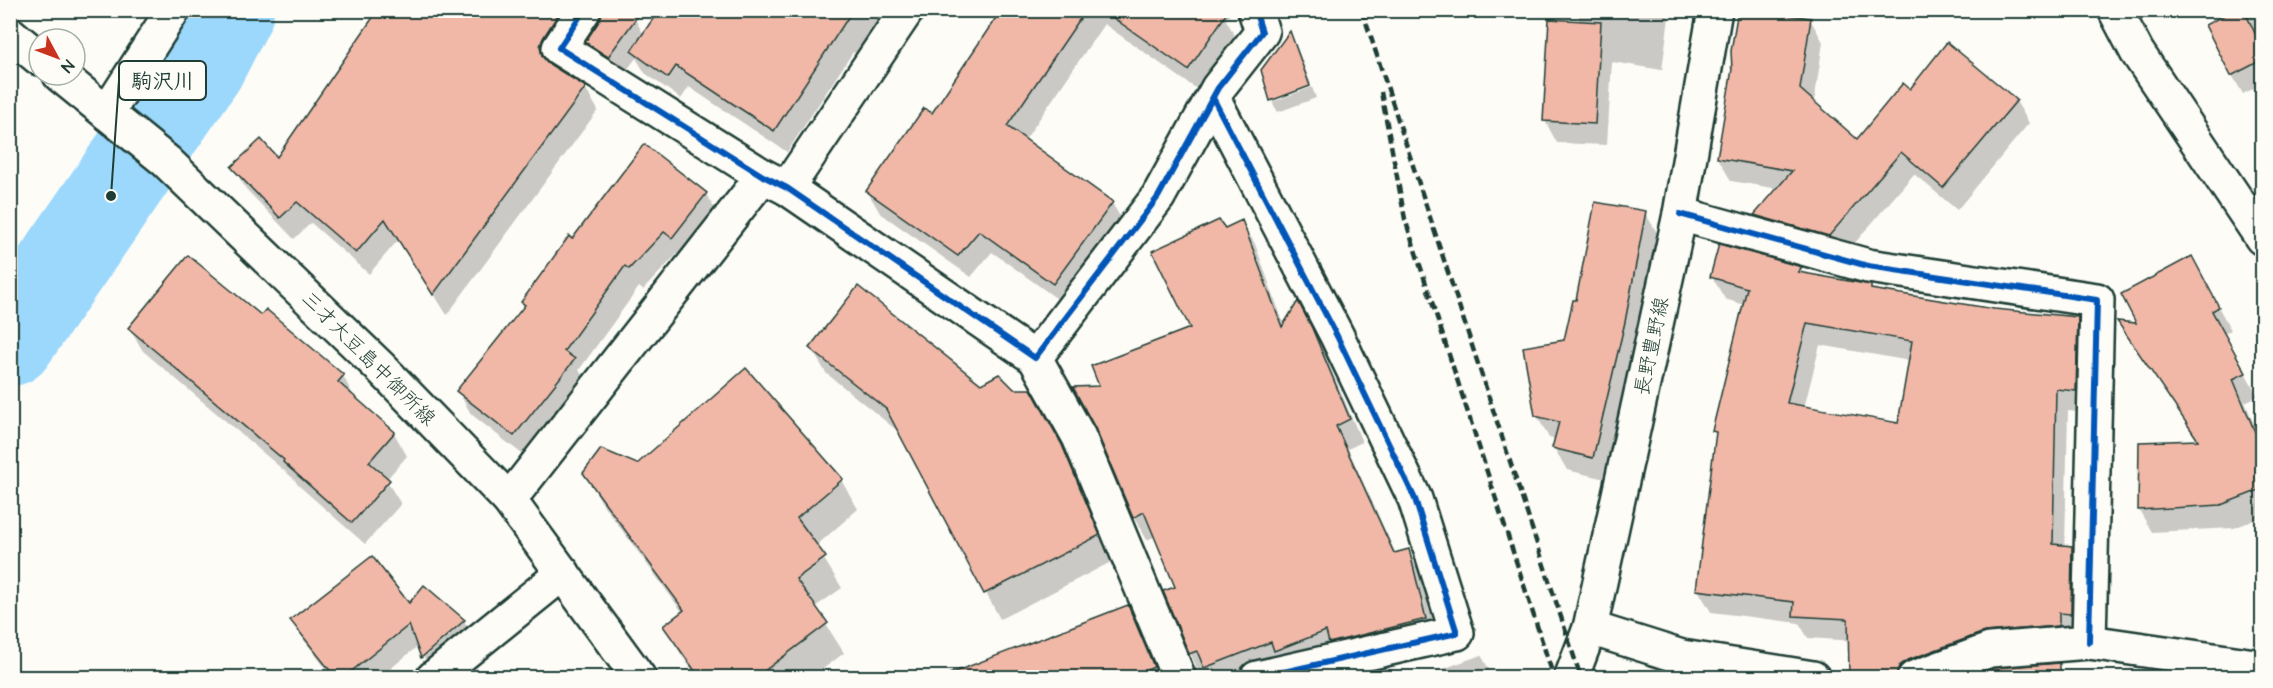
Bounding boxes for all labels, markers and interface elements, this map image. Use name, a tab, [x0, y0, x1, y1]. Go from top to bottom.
north arrow	[27, 27, 87, 87]
text: N	[56, 55, 79, 77]
callout: 駒沢川	[119, 61, 206, 100]
text: 駒沢川	[132, 67, 195, 96]
street label: 三才大豆島中御所線	[295, 285, 442, 432]
street label: 長野豊野線	[1628, 294, 1676, 398]

